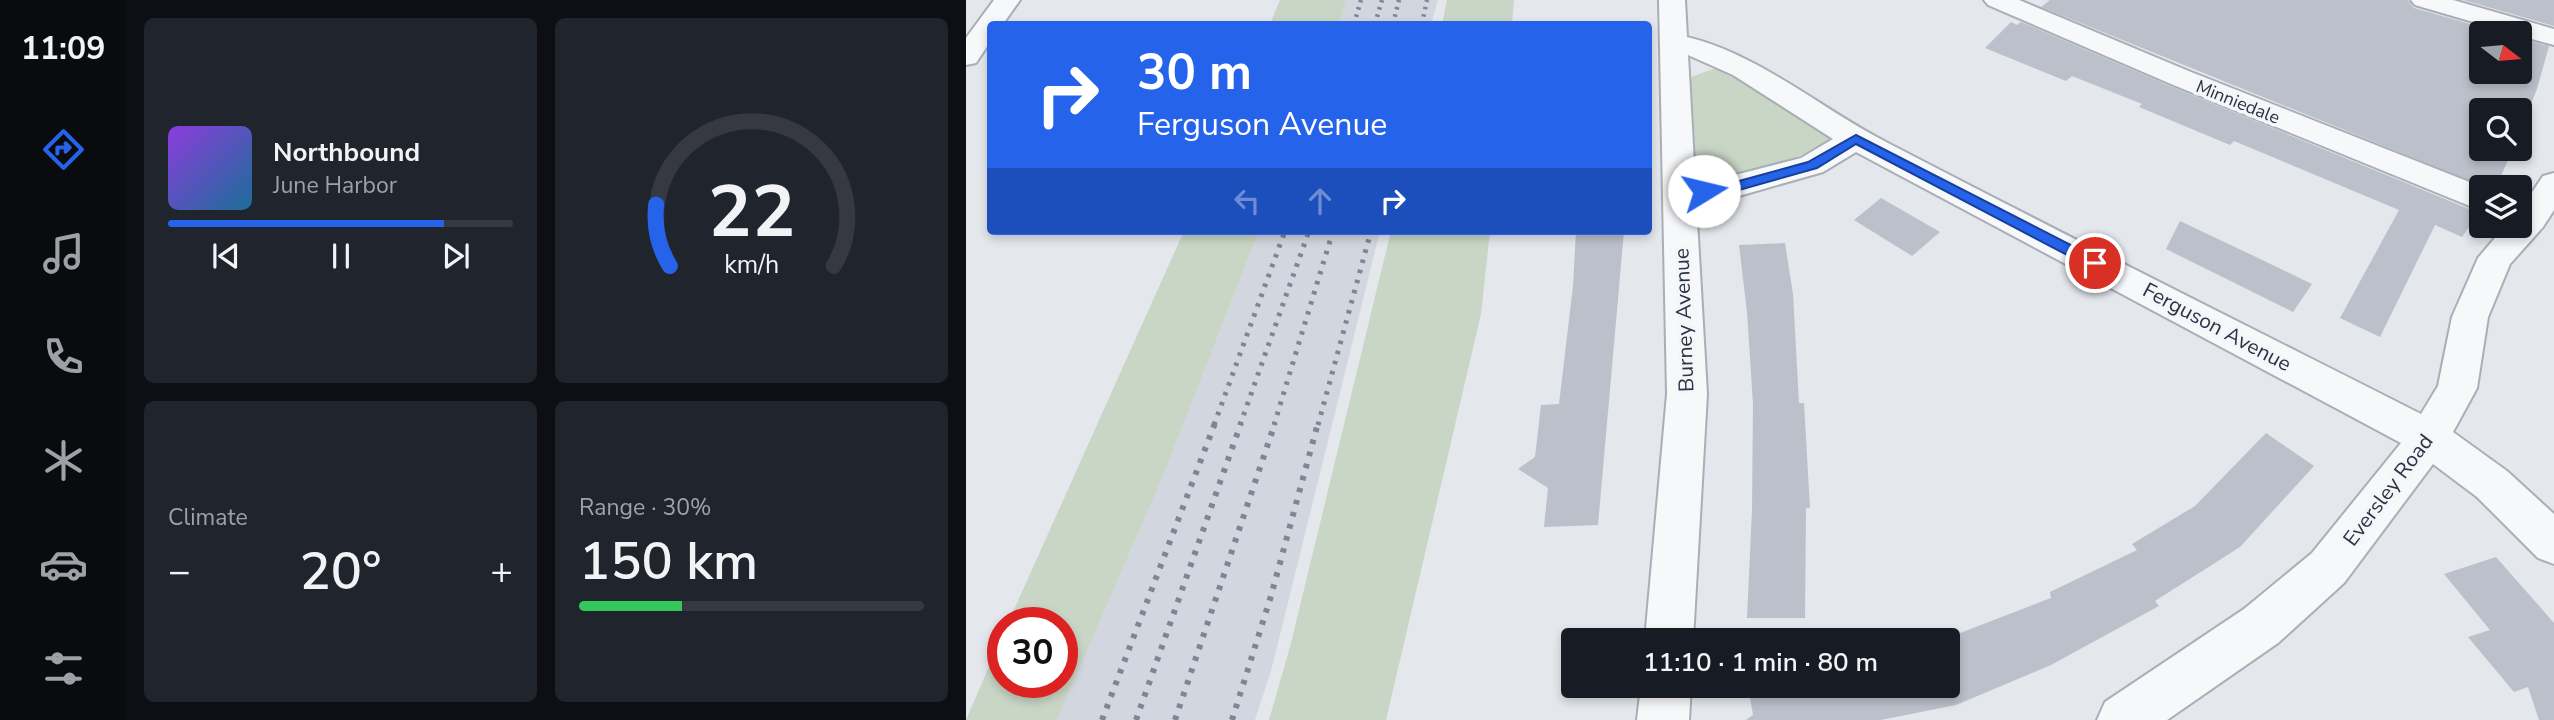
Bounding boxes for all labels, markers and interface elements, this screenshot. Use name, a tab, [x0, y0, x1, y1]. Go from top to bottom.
north arrow	[2469, 21, 2532, 84]
map controls	[2469, 21, 2532, 238]
text: 11:09	[21, 27, 105, 70]
text: 30 m	[1137, 39, 1252, 106]
icon: right	[1022, 49, 1113, 140]
street label: Minniedale	[2192, 74, 2284, 130]
button: search	[2469, 98, 2532, 161]
text: Ferguson Avenue	[1137, 103, 1387, 146]
icon: directions	[39, 125, 88, 174]
text: Northbound	[273, 135, 420, 170]
position arrow	[1667, 154, 1741, 228]
text: 22	[708, 163, 795, 263]
text: June Harbor	[273, 170, 397, 201]
button: layers	[2469, 175, 2532, 238]
icon: left	[1228, 182, 1266, 220]
icon: ahead	[1301, 182, 1339, 220]
icon: right	[1374, 182, 1412, 220]
icon: music	[39, 229, 88, 278]
pin	[2065, 233, 2125, 293]
icon: previous	[207, 237, 245, 275]
icon: pause	[322, 237, 360, 275]
icon: next	[437, 237, 475, 275]
icon: arrive	[2076, 244, 2114, 282]
street label: Burney Avenue	[1667, 247, 1701, 393]
text: km/h	[724, 248, 779, 282]
street label: Ferguson Avenue	[2138, 276, 2296, 378]
icon: phone	[39, 332, 88, 381]
street label: Eversley Road	[2337, 428, 2439, 552]
icon: climate	[39, 436, 88, 485]
text: Range · 30%	[579, 492, 711, 523]
text: Climate	[168, 502, 248, 533]
text: 150 km	[579, 526, 758, 597]
text: 20°	[300, 536, 381, 607]
icon: car	[39, 540, 88, 589]
text: −	[168, 546, 191, 597]
text: +	[490, 546, 513, 597]
speed limit sign: 30	[987, 607, 1078, 698]
icon: filters	[39, 644, 88, 693]
text: 11:10 · 1 min · 80 m	[1643, 645, 1878, 680]

